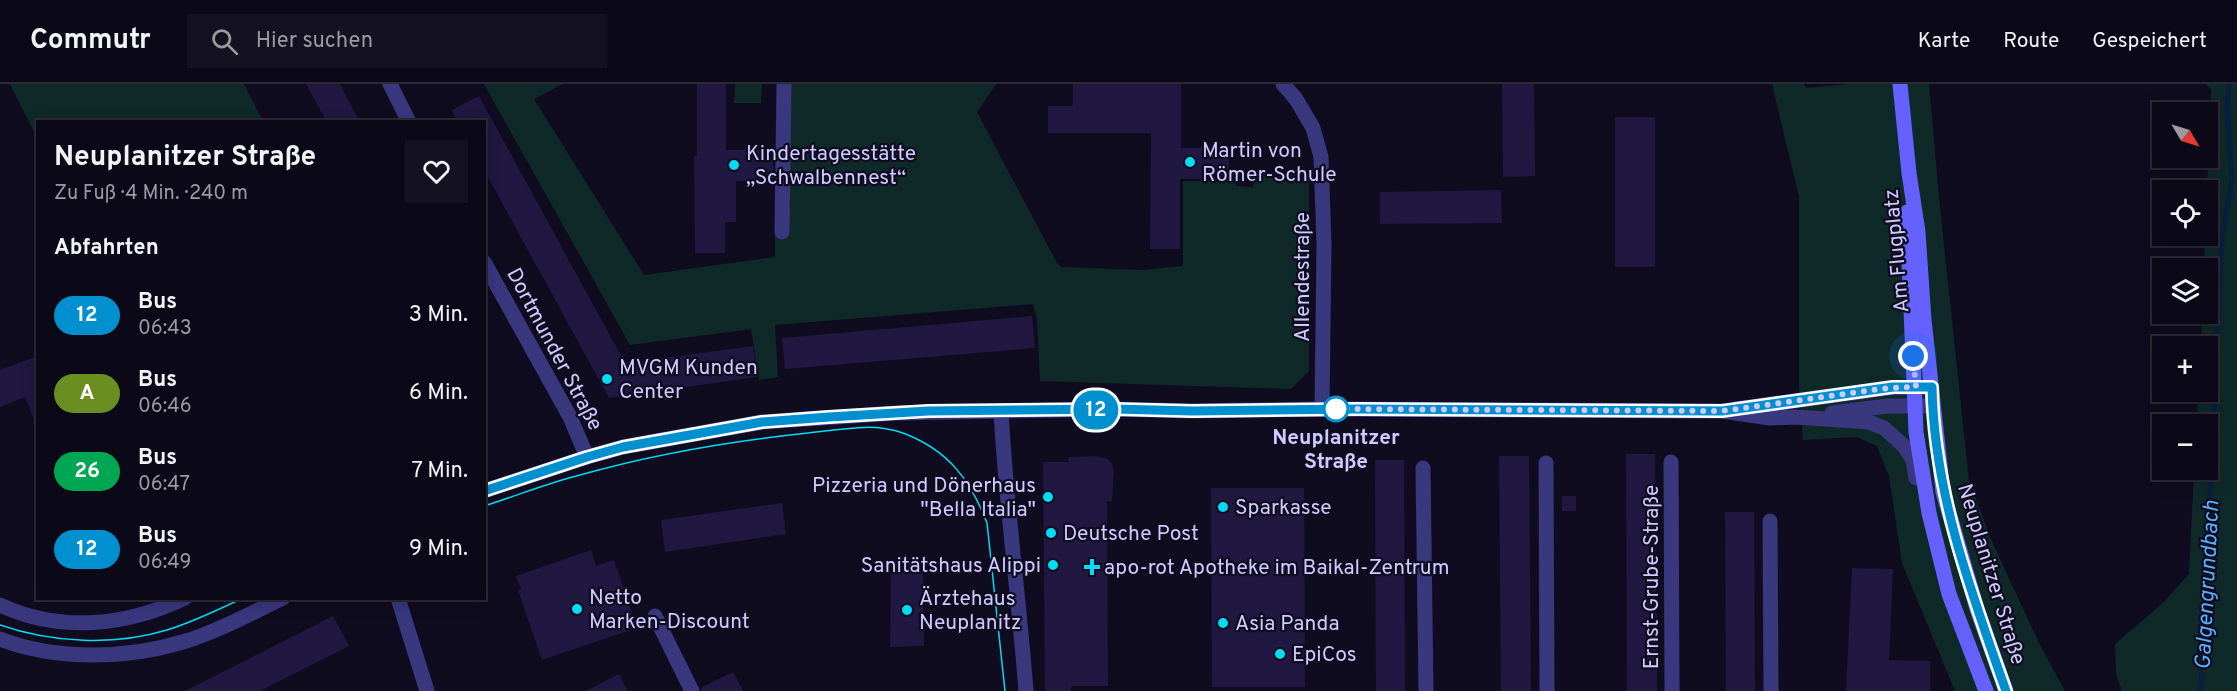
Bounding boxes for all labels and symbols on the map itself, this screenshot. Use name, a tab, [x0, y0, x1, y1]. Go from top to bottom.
north arrow	[2152, 102, 2218, 168]
place label: Martin von Römer-Schule	[1202, 138, 1336, 189]
place label: Kindertagesstätte „Schwalbennest“	[746, 141, 916, 192]
marker: Martin von Römer-Schule	[1183, 155, 1197, 169]
marker: Kindertagesstätte „Schwalbennest“	[727, 158, 741, 172]
street label: Am Flugplatz	[1879, 188, 1916, 314]
street label: Allendestraße	[1290, 212, 1317, 342]
street label: Dortmunder Straße	[499, 264, 608, 436]
your location	[1898, 341, 1928, 371]
place label: MVGM Kunden Center	[619, 355, 758, 406]
marker: MVGM Kunden Center	[600, 372, 614, 386]
line badge: 12	[1069, 390, 1123, 430]
marker: Neuplanitzer Straße	[1323, 396, 1349, 422]
place label: Neuplanitzer Straße	[1272, 425, 1400, 476]
place label: Pizzeria und Dönerhaus "Bella Italia"	[812, 473, 1036, 524]
street label: Neuplanitzer Straße	[1950, 481, 2031, 668]
street label: Ernst-Grube-Straße	[1639, 485, 1666, 669]
marker: Pizzeria und Dönerhaus "Bella Italia"	[1041, 490, 1055, 504]
place label: Sparkasse	[1235, 495, 1332, 522]
marker: Sparkasse	[1216, 500, 1230, 514]
water label: Galgengrundbach	[2191, 500, 2226, 670]
place label: Deutsche Post	[1063, 521, 1199, 548]
marker: Deutsche Post	[1044, 526, 1058, 540]
place label: Sanitätshaus Alippi	[861, 553, 1041, 580]
place label: apo-rot Apotheke im Baikal-Zentrum	[1104, 555, 1449, 582]
marker: Sanitätshaus Alippi	[1046, 558, 1060, 572]
marker: apo-rot Apotheke im Baikal-Zentrum	[1085, 560, 1099, 574]
place label: Netto Marken-Discount	[589, 585, 750, 636]
place label: Ärztehaus Neuplanitz	[919, 586, 1021, 637]
marker: Netto Marken-Discount	[570, 602, 584, 616]
marker: Ärztehaus Neuplanitz	[900, 603, 914, 617]
place label: Asia Panda	[1235, 611, 1339, 638]
marker: Asia Panda	[1216, 616, 1230, 630]
place label: EpiCos	[1292, 642, 1357, 669]
marker: EpiCos	[1273, 647, 1287, 661]

